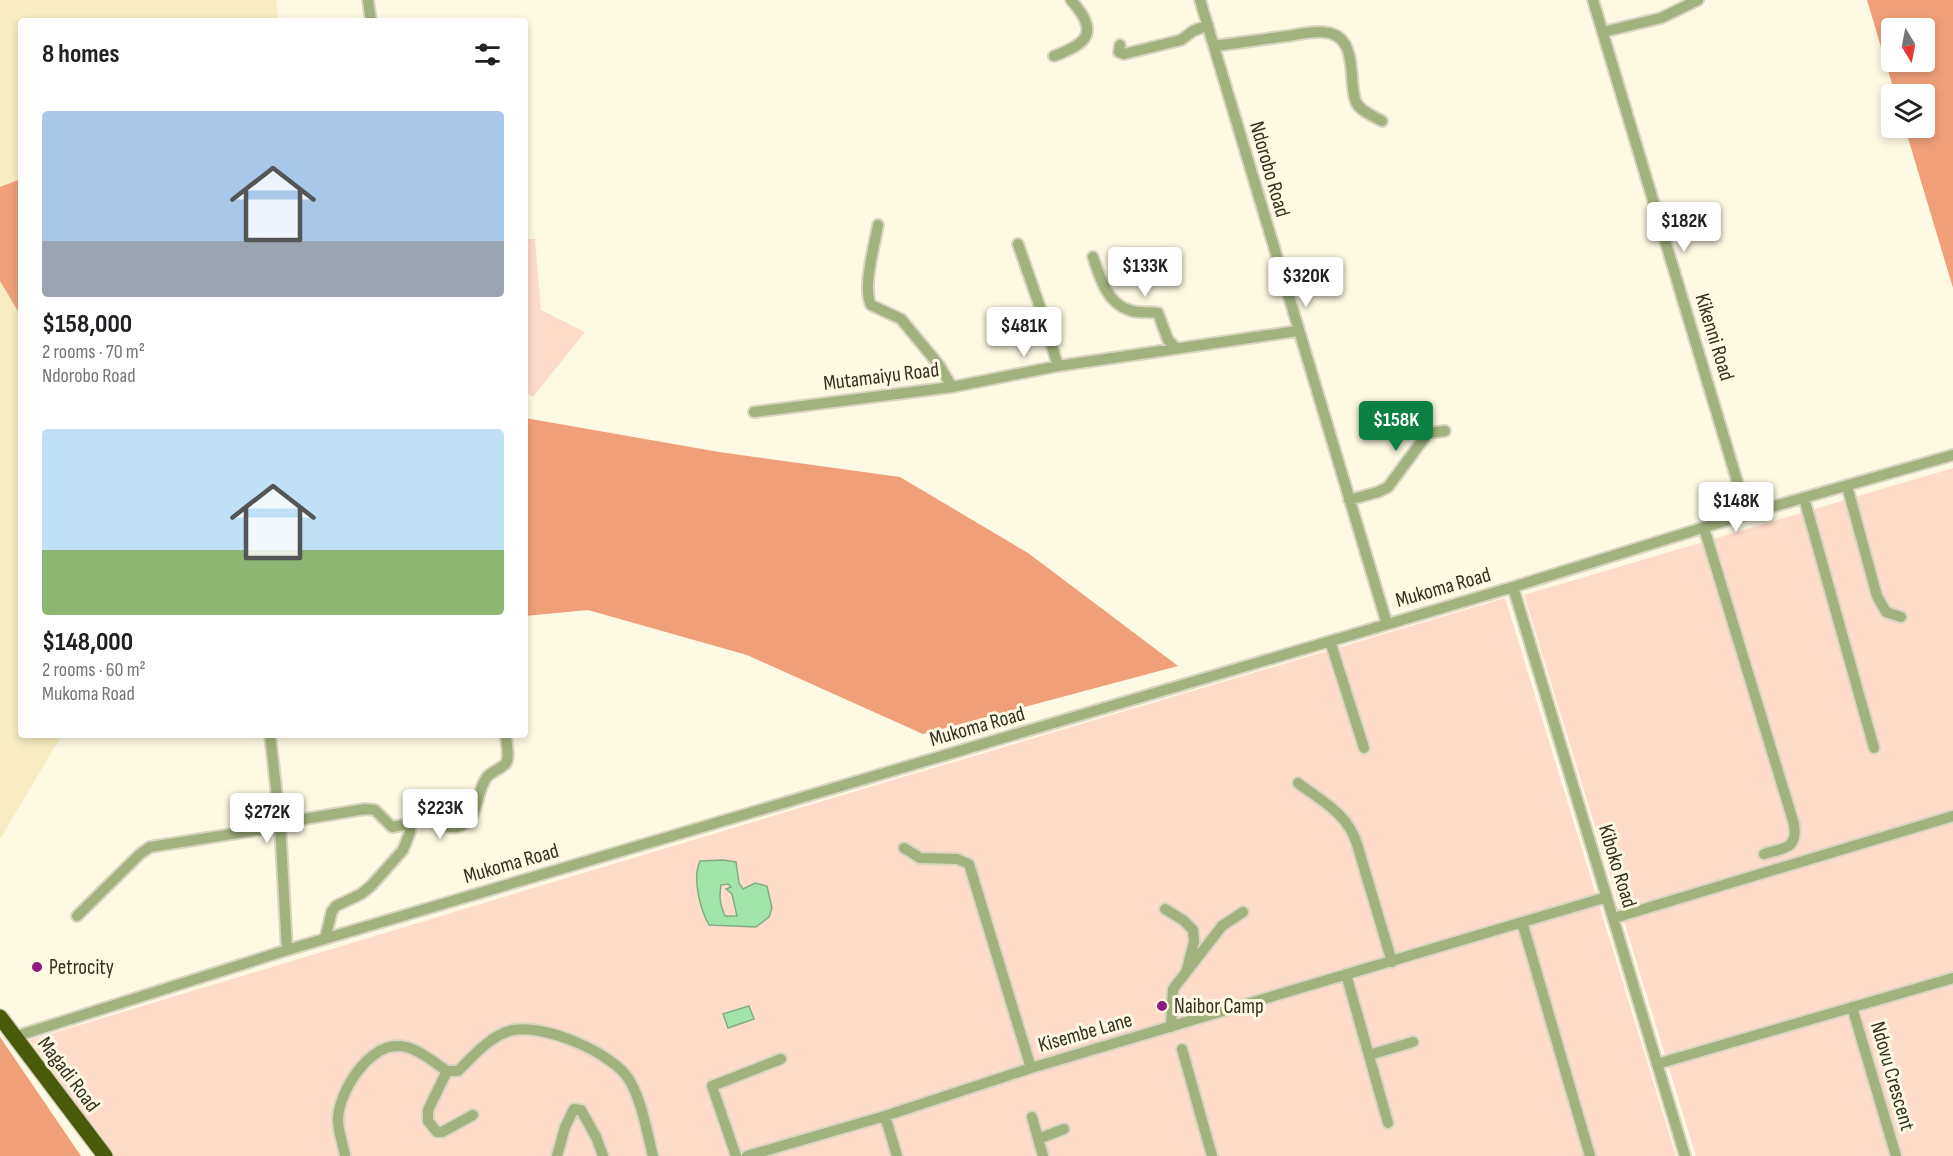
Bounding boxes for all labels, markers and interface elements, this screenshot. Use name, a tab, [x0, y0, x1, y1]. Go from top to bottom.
north arrow	[1881, 18, 1935, 72]
map controls	[1881, 18, 1935, 138]
icon: filters	[471, 38, 504, 71]
text: 8 homes	[42, 39, 120, 70]
button: layers	[1881, 84, 1935, 138]
street label: Ndorobo Road	[1244, 118, 1295, 220]
icon: home	[219, 150, 327, 258]
pin: $182K	[1642, 202, 1726, 253]
text: $182K	[1661, 209, 1707, 233]
pin: $133K	[1103, 247, 1187, 298]
text: $133K	[1122, 254, 1168, 278]
pin: $320K	[1264, 257, 1348, 308]
text: $320K	[1282, 264, 1330, 288]
street label: Kikenni Road	[1689, 291, 1740, 384]
pin: $481K	[982, 307, 1066, 358]
text: $158,000	[42, 309, 132, 340]
text: $481K	[1001, 314, 1047, 338]
text: 2 rooms · 70 m²	[42, 340, 145, 364]
street label: Mutamaiyu Road	[822, 357, 940, 396]
text: Ndorobo Road	[42, 364, 136, 388]
pin: $158K	[1354, 401, 1438, 452]
text: $158K	[1373, 408, 1419, 432]
icon: home	[219, 468, 327, 576]
pin: $148K	[1694, 482, 1778, 533]
text: $148K	[1713, 489, 1759, 513]
street label: Mukoma Road	[1393, 562, 1493, 613]
text: $148,000	[42, 627, 133, 658]
text: 2 rooms · 60 m²	[42, 658, 146, 682]
text: Mukoma Road	[42, 682, 135, 706]
street label: Mukoma Road	[927, 701, 1027, 752]
pin: $223K	[398, 789, 482, 840]
pin: $272K	[225, 793, 309, 844]
text: $223K	[417, 796, 463, 820]
text: $272K	[244, 800, 290, 824]
street label: Kiboko Road	[1593, 822, 1642, 911]
street label: Mukoma Road	[461, 838, 561, 889]
place label: Petrocity	[49, 955, 114, 980]
marker: Petrocity	[30, 960, 44, 974]
place label: Naibor Camp	[1174, 994, 1264, 1019]
marker: Naibor Camp	[1155, 999, 1169, 1013]
street label: Kisembe Lane	[1035, 1007, 1135, 1058]
street label: Ndovu Crescent	[1865, 1019, 1920, 1134]
street label: Magadi Road	[32, 1032, 105, 1117]

